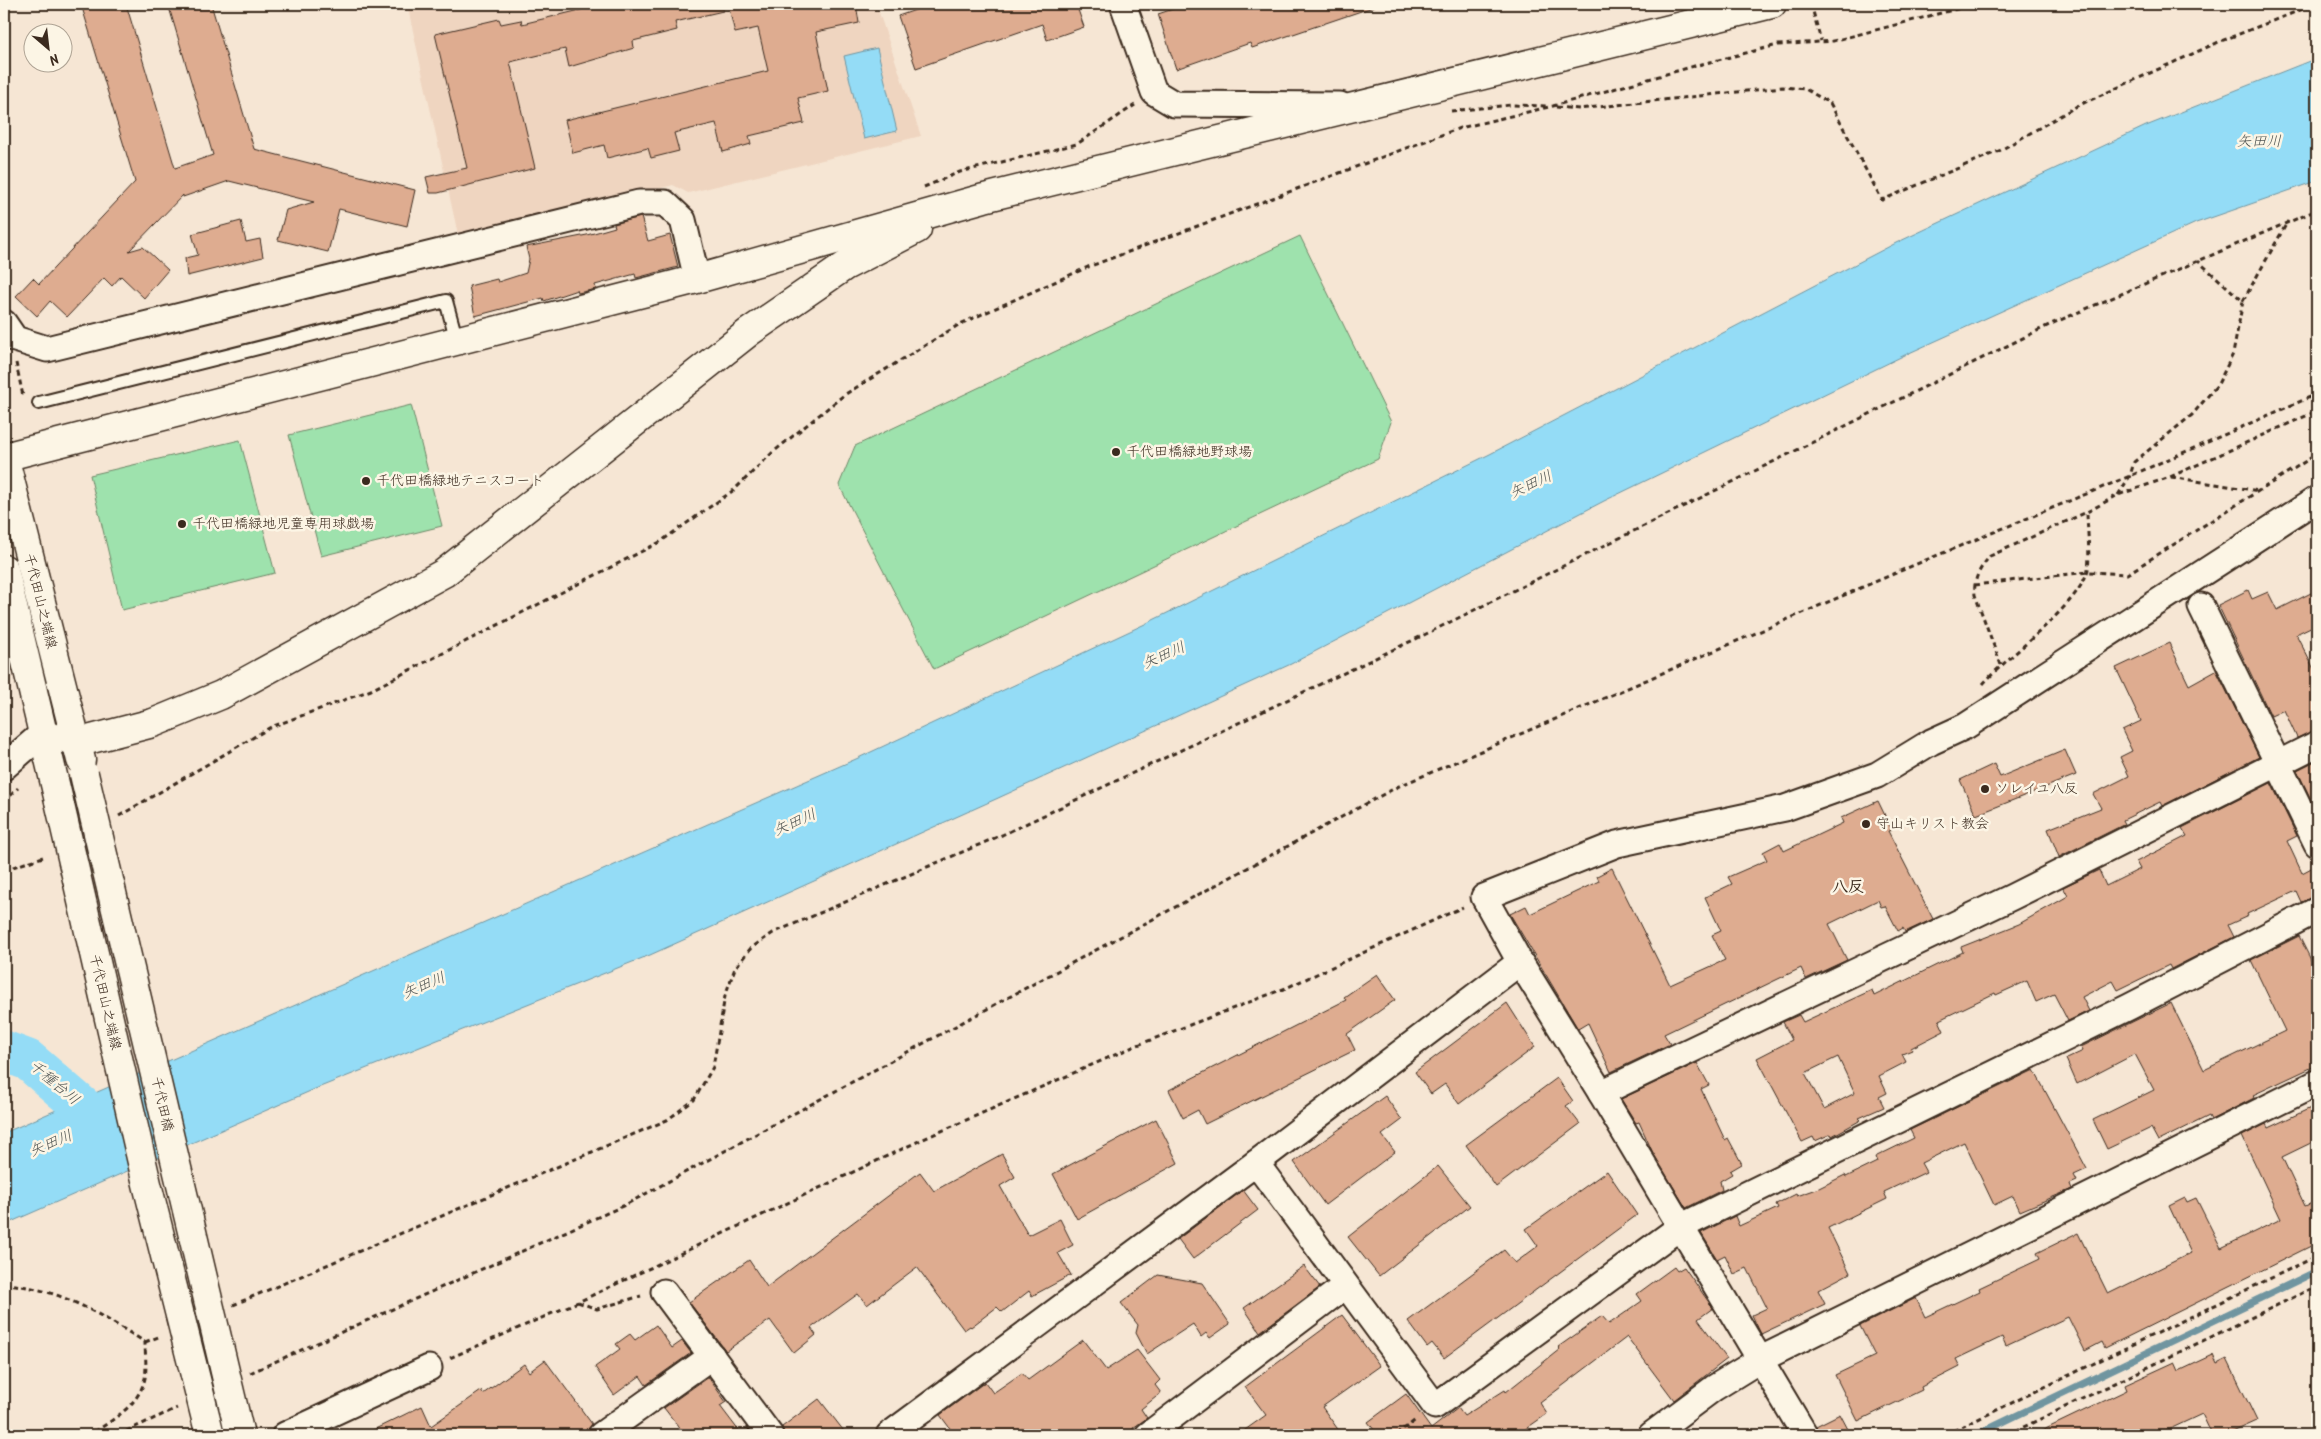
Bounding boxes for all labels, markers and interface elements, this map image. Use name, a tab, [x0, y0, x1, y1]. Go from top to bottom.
north arrow	[22, 22, 72, 72]
text: N	[44, 47, 63, 70]
water label: 矢田川	[2236, 130, 2282, 154]
place label: 千代田橋緑地野球場	[1126, 441, 1252, 463]
marker: 千代田橋緑地野球場	[1110, 446, 1122, 458]
water label: 矢田川	[1506, 465, 1556, 505]
place label: 千代田橋緑地テニスコート	[376, 470, 544, 492]
marker: 千代田橋緑地テニスコート	[360, 475, 372, 487]
place label: 千代田橋緑地児童専用球戯場	[192, 513, 374, 535]
marker: 千代田橋緑地児童専用球戯場	[176, 518, 188, 530]
street label: 千代田山之端線	[17, 551, 63, 651]
water label: 矢田川	[1139, 636, 1189, 676]
place label: ソレイユ八反	[1995, 778, 2078, 800]
marker: ソレイユ八反	[1979, 783, 1991, 795]
water label: 矢田川	[770, 803, 820, 843]
place label: 守山キリスト教会	[1876, 813, 1989, 835]
marker: 守山キリスト教会	[1860, 818, 1872, 830]
district label: 八反	[1832, 875, 1864, 900]
street label: 千代田山之端線	[83, 952, 127, 1052]
water label: 矢田川	[399, 966, 449, 1006]
water label: 千種台川	[23, 1055, 85, 1111]
street label: 千代田橋	[145, 1074, 179, 1134]
water label: 矢田川	[26, 1124, 76, 1164]

